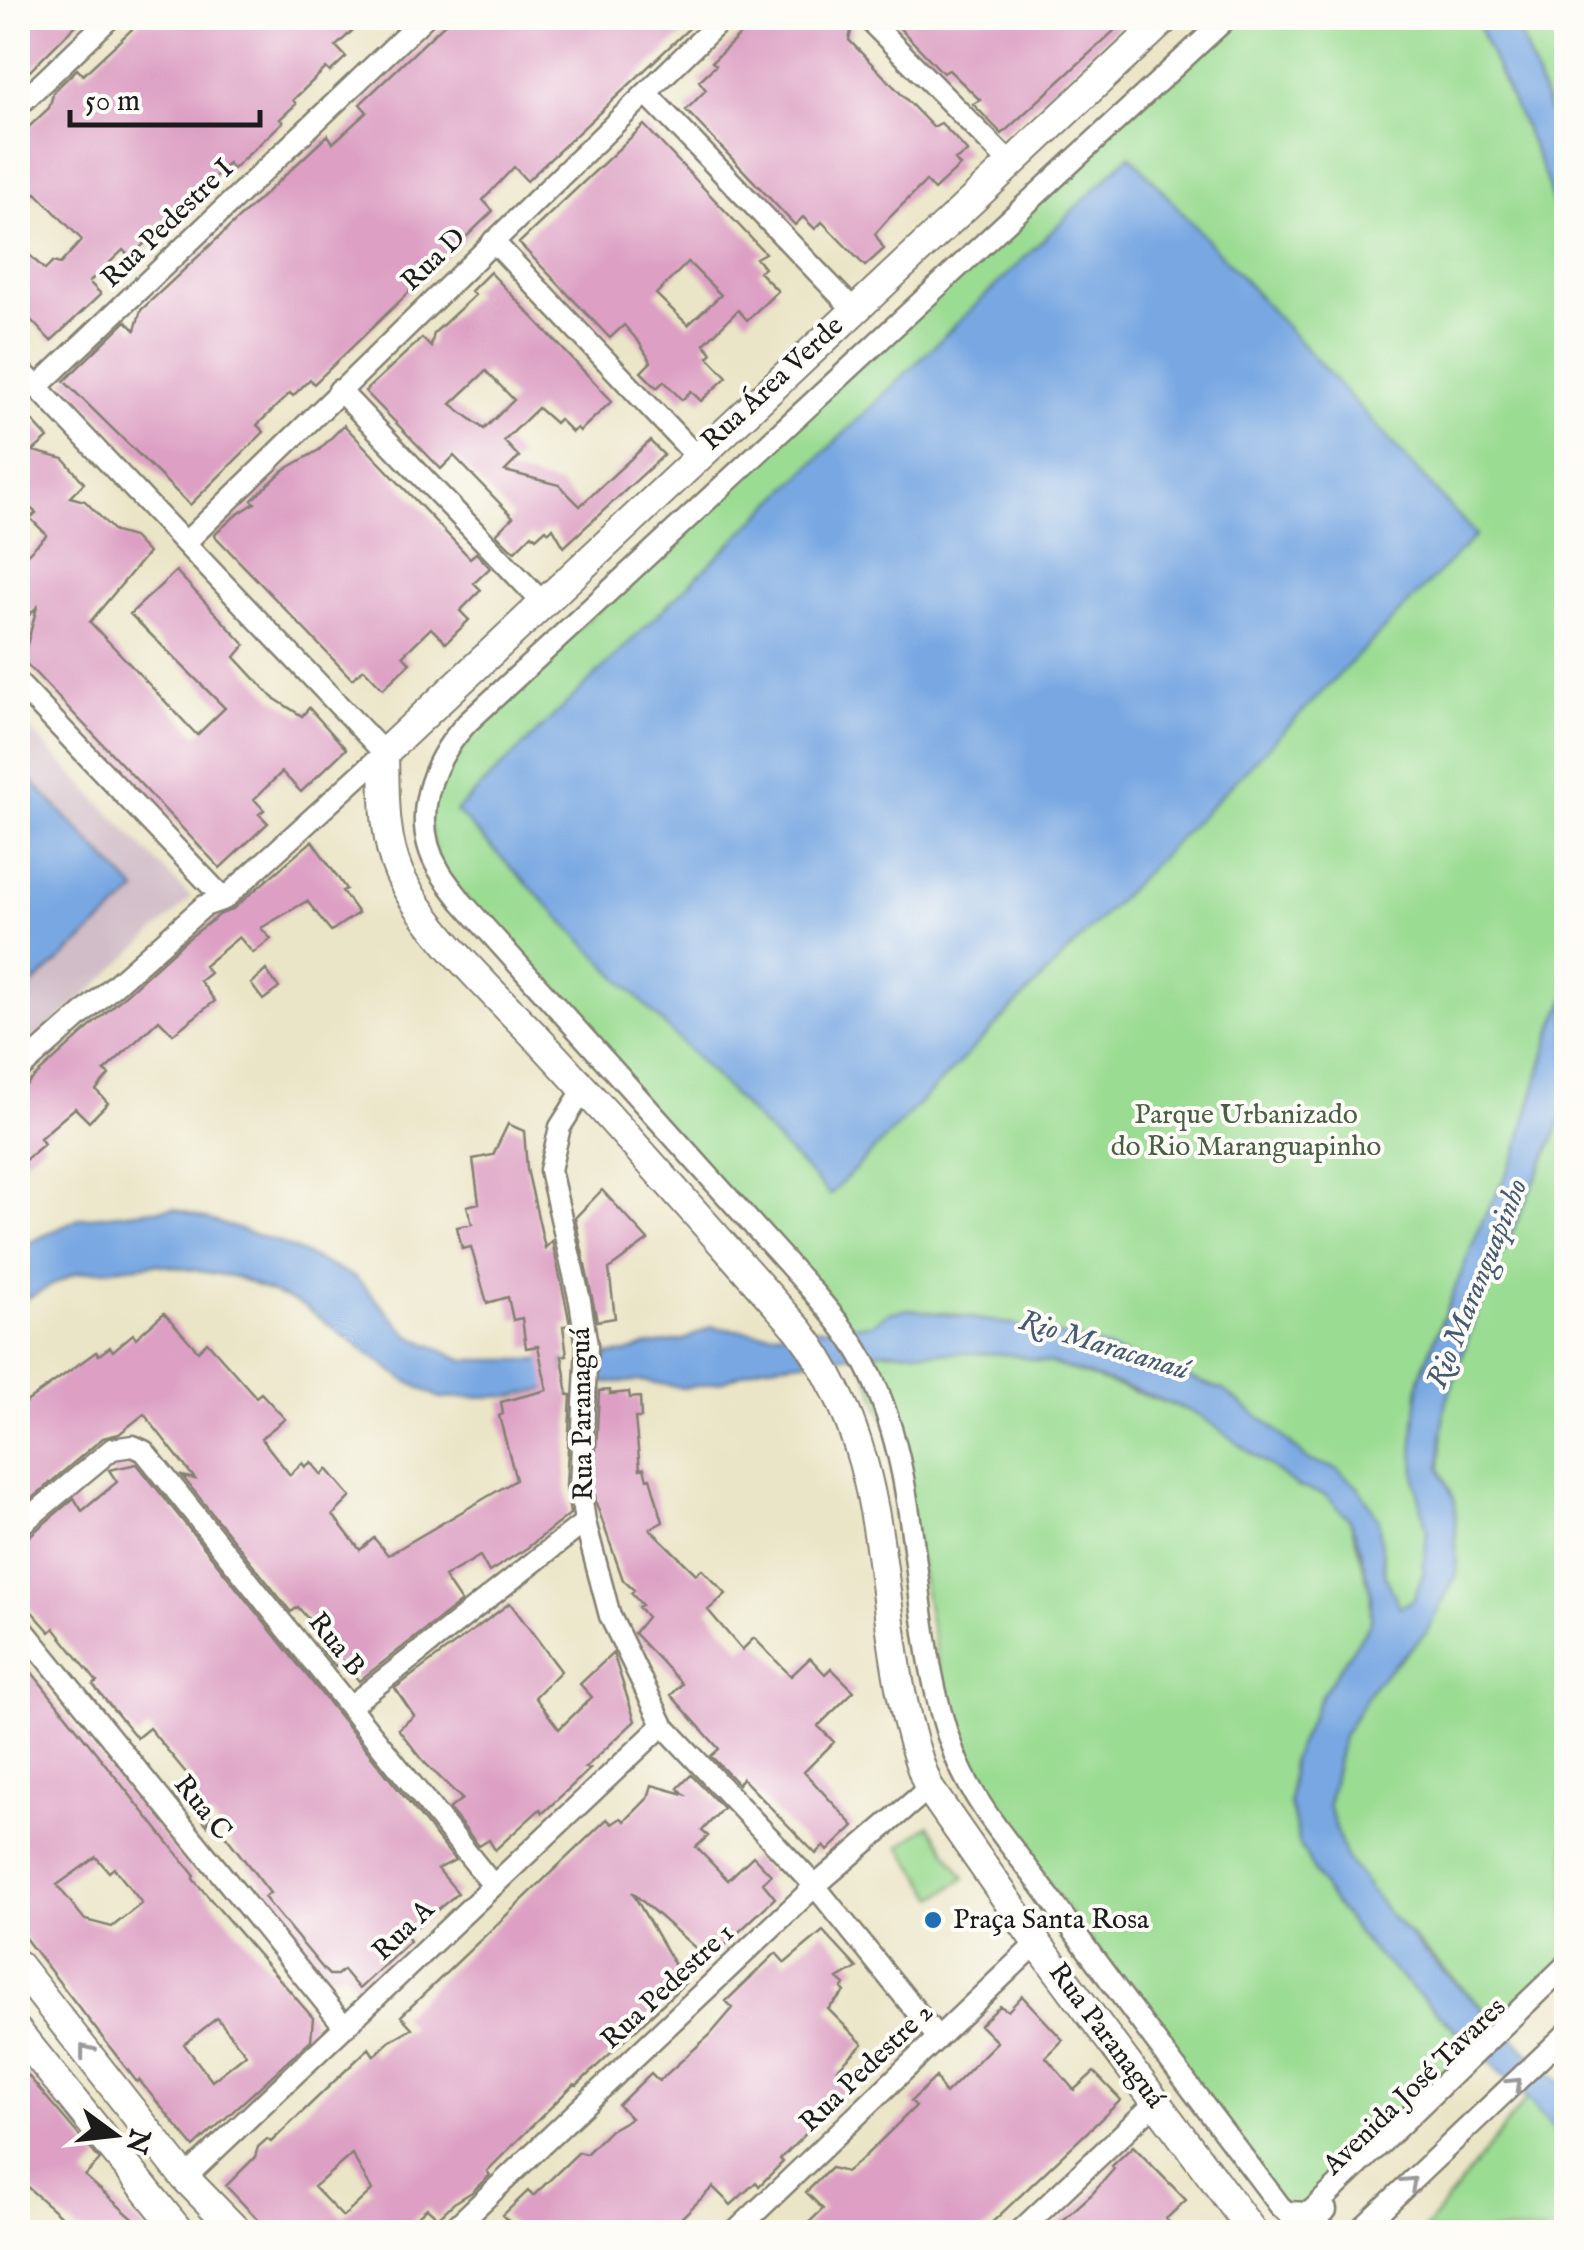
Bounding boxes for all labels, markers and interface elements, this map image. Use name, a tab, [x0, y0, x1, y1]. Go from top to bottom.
scale bar	[70, 65, 260, 127]
text: 50 m	[85, 83, 140, 121]
street label: Rua Pedestre I	[94, 152, 242, 296]
street label: Rua D	[394, 221, 474, 299]
street label: Rua Área Verde	[694, 308, 852, 459]
park label: Parque Urbanizado do Rio Maranguapinho	[1111, 1098, 1381, 1165]
water label: Rio Maranguapinho	[1419, 1174, 1537, 1394]
water label: Rio Maracanaú	[1014, 1302, 1196, 1391]
street label: Rua Paranaguá	[564, 1326, 602, 1501]
street label: Rua B	[300, 1606, 372, 1684]
street label: Rua C	[165, 1768, 239, 1848]
street label: Rua A	[366, 1892, 443, 1969]
place label: Praça Santa Rosa	[953, 1903, 1150, 1938]
marker: Praça Santa Rosa	[922, 1909, 944, 1931]
street label: Rua Pedestre 1	[594, 1916, 742, 2058]
street label: Rua Paranaguá	[1040, 1956, 1173, 2116]
street label: Avenida José Tavares	[1315, 1991, 1514, 2184]
street label: Rua Pedestre 2	[793, 1996, 941, 2140]
one-way arrow	[80, 2044, 97, 2062]
one-way arrow	[1503, 2077, 1521, 2095]
north arrow	[65, 2085, 165, 2185]
text: N	[117, 2124, 157, 2157]
one-way arrow	[1399, 2177, 1417, 2195]

